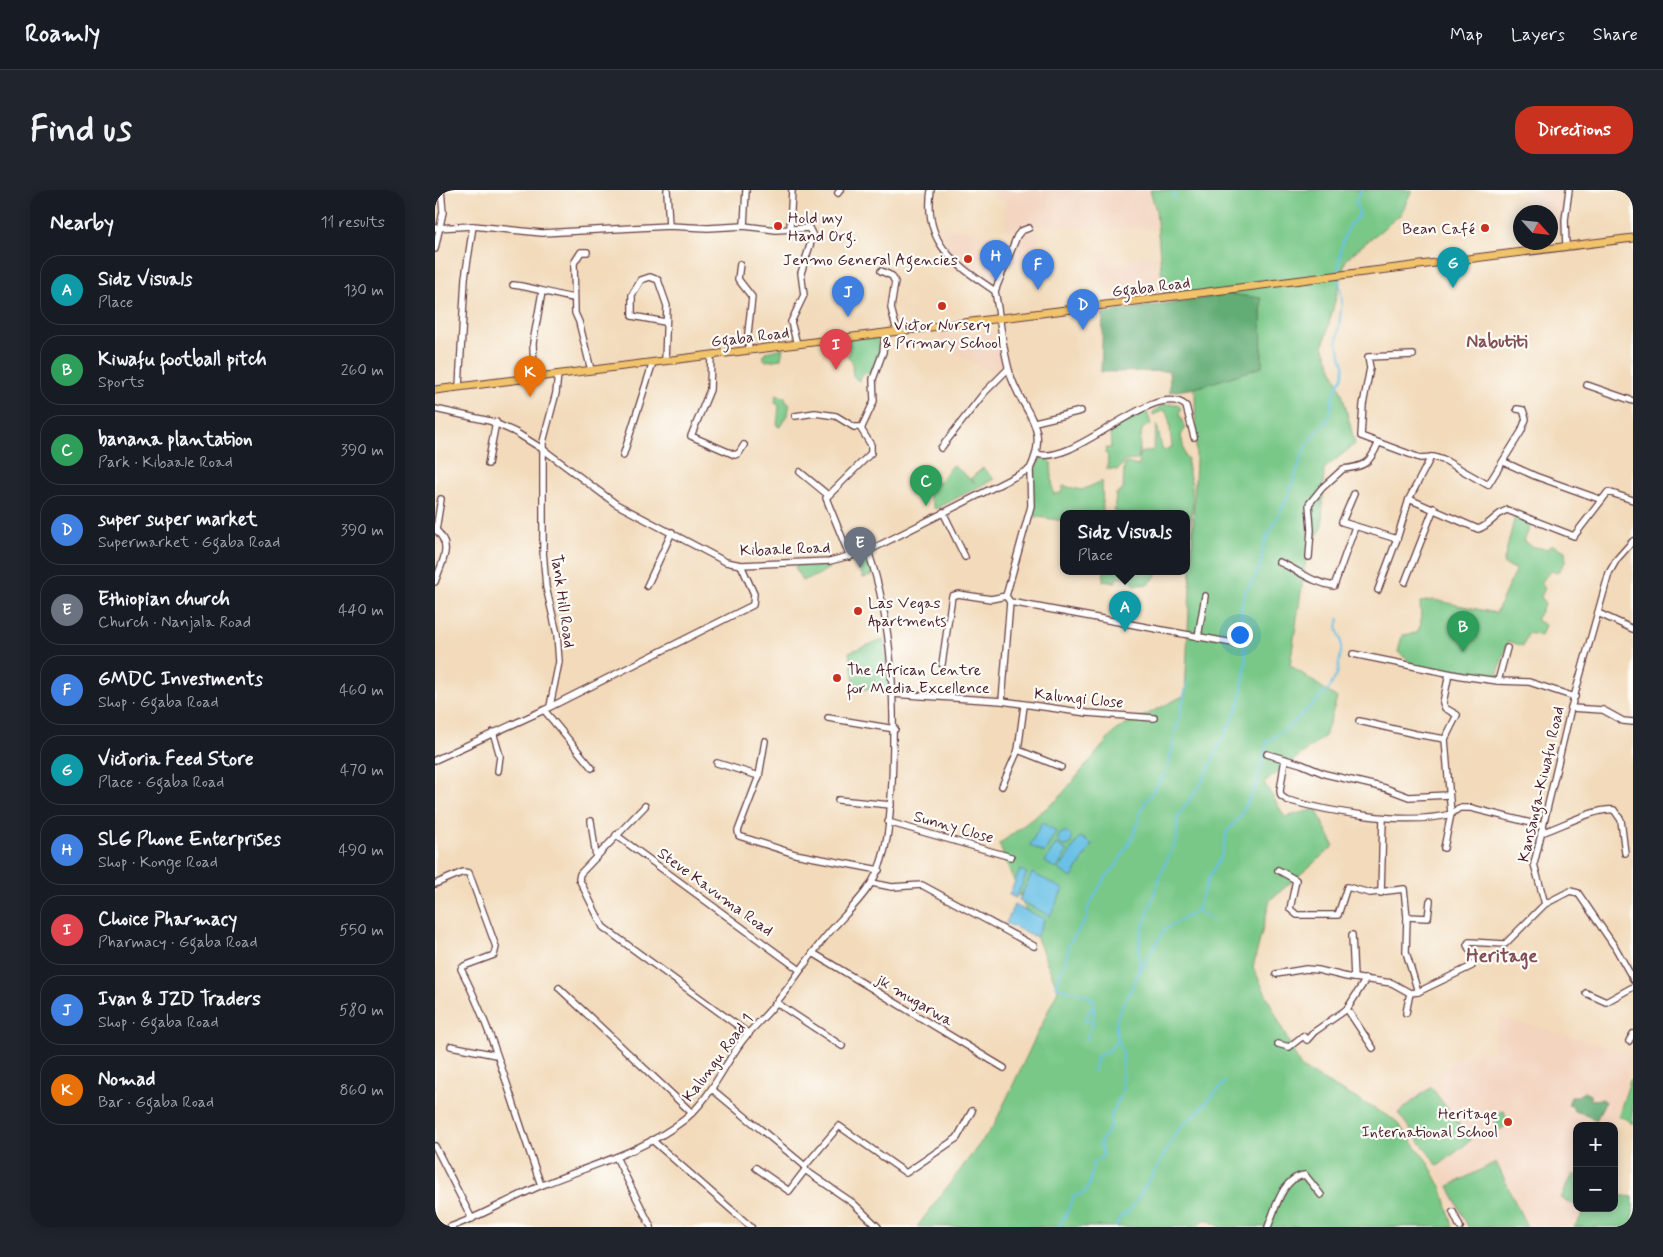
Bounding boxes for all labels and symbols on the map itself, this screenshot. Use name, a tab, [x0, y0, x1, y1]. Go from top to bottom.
north arrow	[1513, 205, 1558, 250]
place label: Hold my Hand Org.	[788, 208, 856, 248]
place label: Bean Café	[1402, 219, 1475, 240]
marker: Hold my Hand Org.	[772, 220, 784, 232]
marker: Bean Café	[1479, 222, 1491, 234]
pin: H	[980, 240, 1012, 281]
pin: G	[1437, 247, 1469, 288]
pin: F	[1022, 249, 1054, 290]
place label: Jenmo General Agencies	[783, 250, 958, 272]
marker: Jenmo General Agencies	[962, 253, 974, 265]
street label: Ggaba Road	[1111, 272, 1192, 304]
pin: J	[832, 276, 864, 317]
pin: D	[1067, 289, 1099, 330]
marker: Victor Nursery & Primary School	[936, 300, 948, 312]
place label: Victor Nursery & Primary School	[882, 315, 1002, 354]
street label: Ggaba Road	[710, 322, 791, 354]
pin: I	[820, 329, 852, 370]
district label: Nabutiti	[1466, 330, 1528, 354]
pin: K	[514, 356, 546, 397]
pin: C	[910, 465, 942, 506]
pin: E	[844, 527, 876, 568]
street label: Kibaale Road	[739, 537, 831, 562]
street label: Tank Hill Road	[546, 553, 579, 649]
pin: A	[1109, 591, 1141, 632]
place label: Las Vegas Apartments	[868, 593, 947, 633]
marker: Las Vegas Apartments	[852, 605, 864, 617]
pin: B	[1447, 611, 1479, 652]
your location	[1227, 622, 1253, 648]
place label: The African Centre for Media Excellence	[847, 660, 990, 701]
marker: The African Centre for Media Excellence	[831, 672, 843, 684]
street label: Kalungi Close	[1033, 683, 1125, 714]
street label: Kansanga-Kiwafu Road	[1513, 704, 1571, 865]
street label: Sunny Close	[911, 806, 996, 849]
street label: Steve Kavuma Road	[653, 843, 777, 941]
district label: Heritage	[1466, 944, 1538, 970]
street label: jk mugarwa	[871, 968, 957, 1032]
street label: Kalungu Road 1	[678, 1010, 758, 1106]
place label: Heritage International School	[1361, 1104, 1498, 1143]
marker: Heritage International School	[1502, 1116, 1514, 1128]

